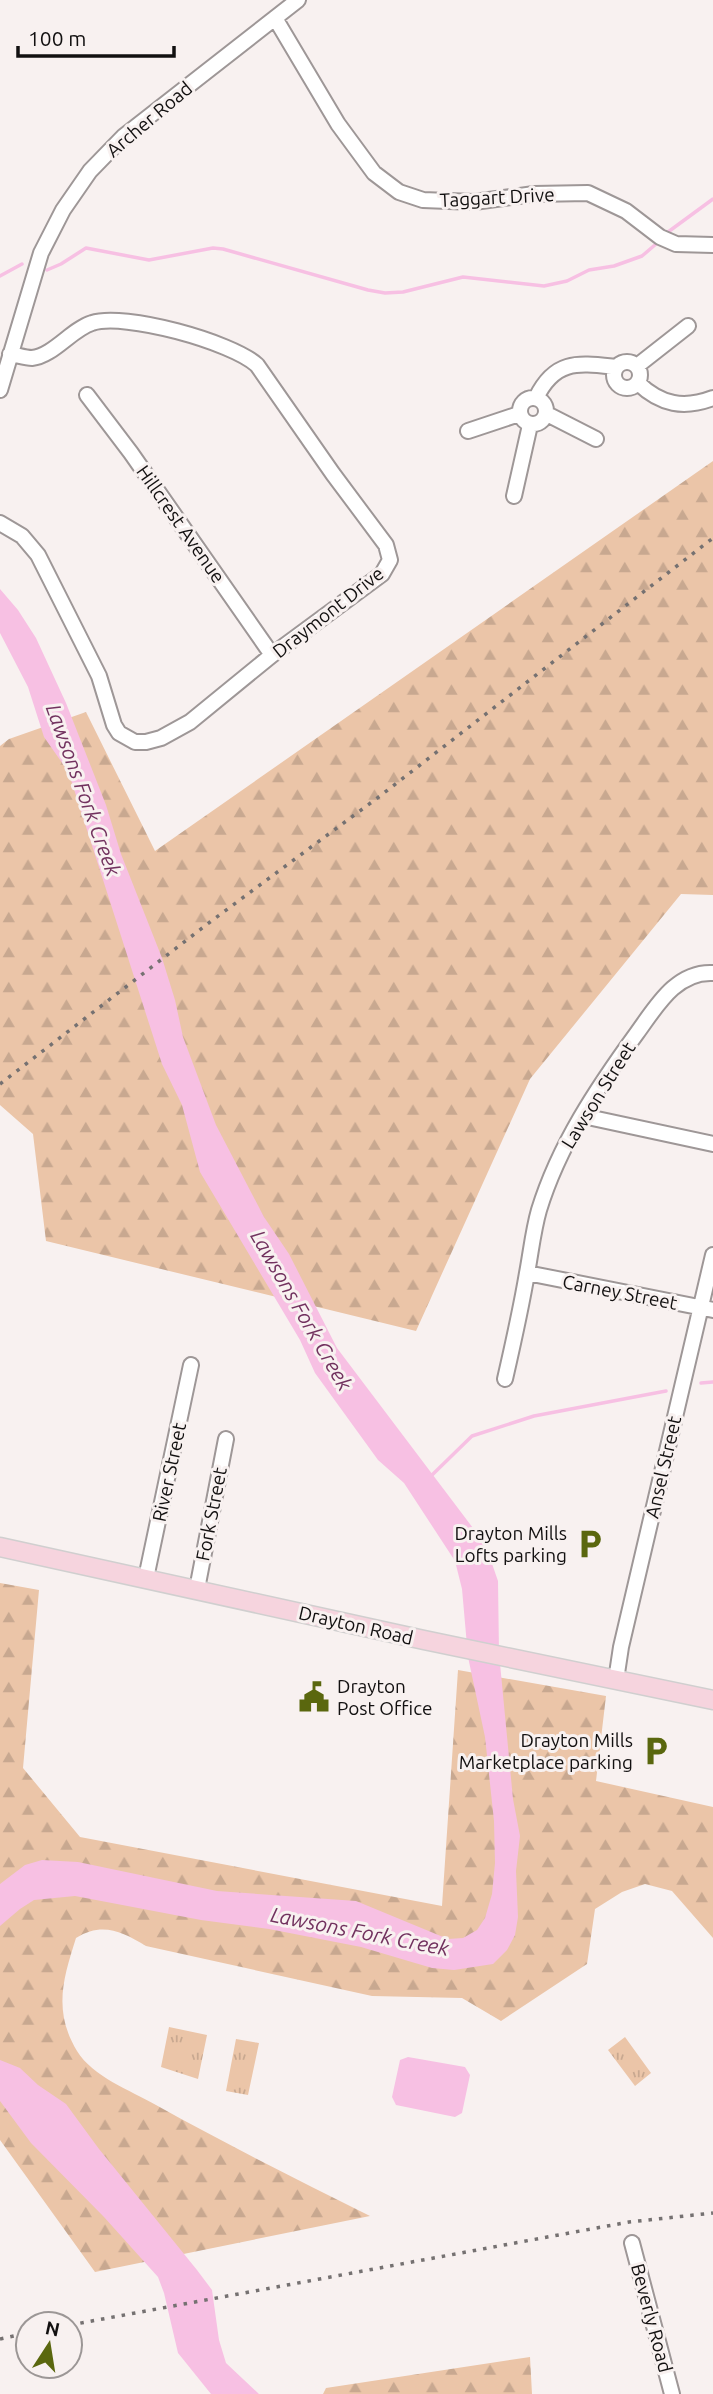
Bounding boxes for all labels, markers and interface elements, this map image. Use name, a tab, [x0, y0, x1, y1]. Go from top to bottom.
scale bar	[18, 14, 173, 58]
text: 100 m	[28, 26, 86, 50]
street label: Archer Road	[102, 77, 196, 161]
street label: Taggart Drive	[439, 183, 555, 211]
street label: Hillcrest Avenue	[132, 461, 230, 587]
street label: Draymont Drive	[268, 562, 388, 662]
water label: Lawsons Fork Creek	[42, 701, 126, 880]
street label: Lawson Street	[556, 1037, 640, 1152]
water label: Lawsons Fork Creek	[246, 1225, 358, 1395]
street label: Carney Street	[561, 1270, 680, 1314]
street label: Ansel Street	[641, 1413, 686, 1520]
street label: River Street	[148, 1420, 190, 1524]
street label: Fork Street	[191, 1465, 231, 1563]
place label: Drayton Mills Lofts parking	[454, 1522, 567, 1566]
parking icon: Drayton Mills Lofts parking	[573, 1527, 607, 1561]
street label: Drayton Road	[297, 1601, 415, 1649]
place label: Drayton Post Office	[337, 1675, 432, 1719]
public building icon: Drayton Post Office	[297, 1680, 331, 1714]
place label: Drayton Mills Marketplace parking	[459, 1729, 633, 1773]
parking icon: Drayton Mills Marketplace parking	[639, 1734, 673, 1768]
water label: Lawsons Fork Creek	[269, 1902, 452, 1960]
street label: Beverly Road	[627, 2261, 677, 2375]
north arrow	[14, 2310, 84, 2380]
text: N	[43, 2316, 62, 2341]

